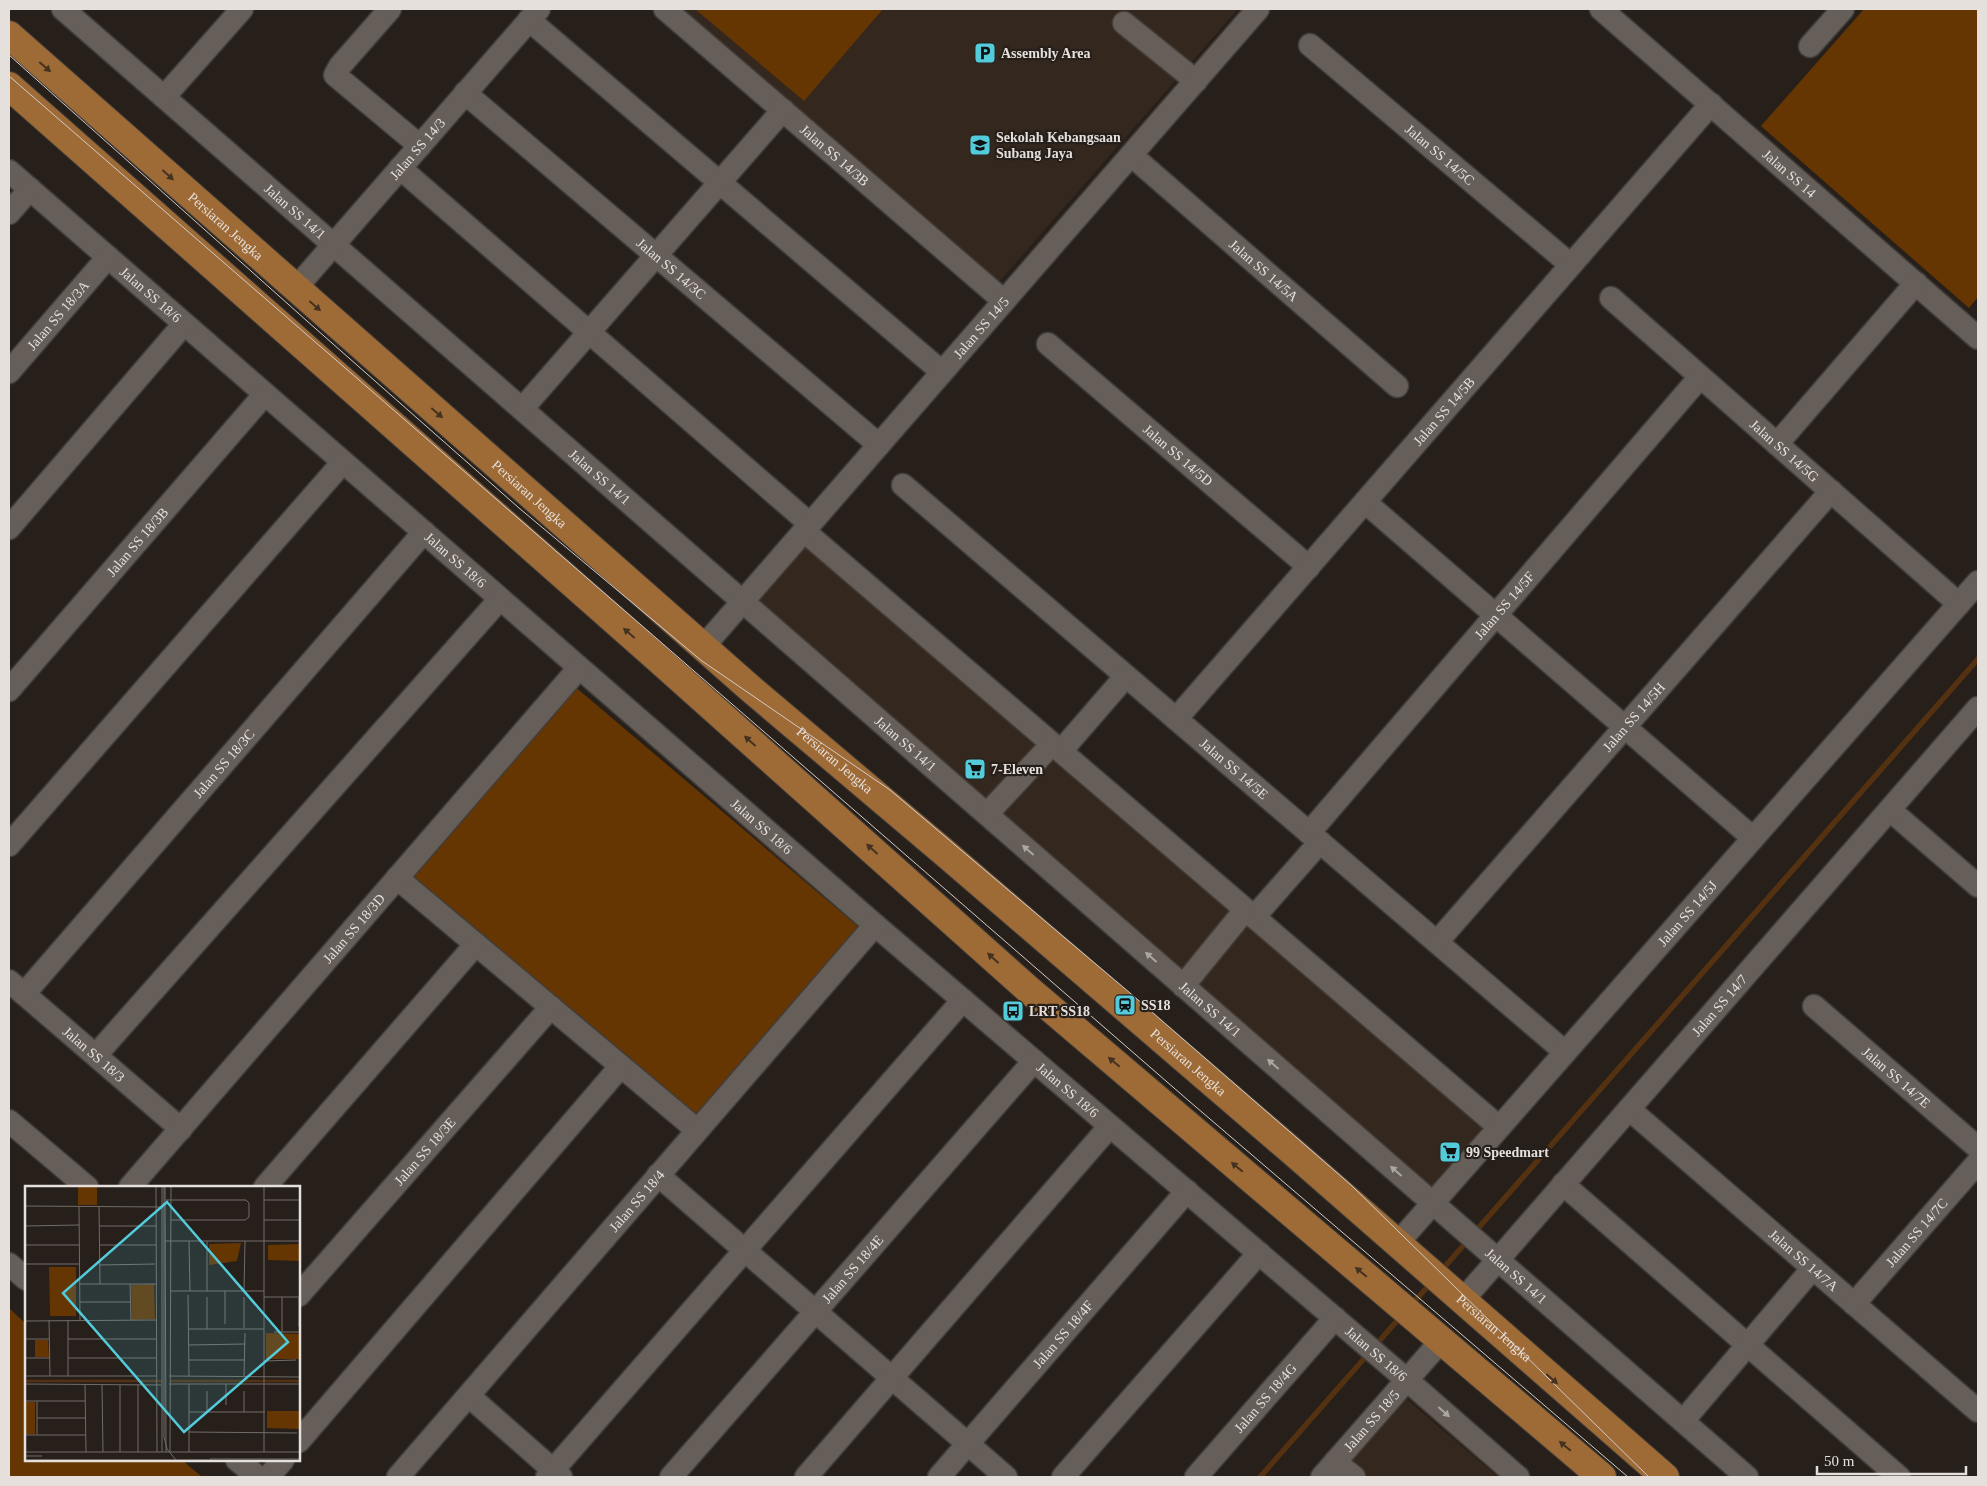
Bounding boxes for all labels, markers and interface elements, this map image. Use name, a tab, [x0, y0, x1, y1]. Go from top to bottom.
parking icon: Assembly Area	[973, 41, 997, 65]
place label: Assembly Area	[1001, 46, 1091, 61]
one-way arrow	[39, 62, 52, 73]
street label: Jalan SS 14/3	[387, 115, 448, 183]
street label: Jalan SS 14/3B	[797, 122, 872, 189]
street label: Jalan SS 14/5C	[1402, 122, 1477, 188]
place label: Sekolah Kebangsaan Subang Jaya	[996, 130, 1121, 161]
school or university icon: Sekolah Kebangsaan Subang Jaya	[968, 133, 992, 157]
street label: Jalan SS 14	[1759, 147, 1819, 201]
one-way arrow	[161, 169, 174, 180]
street label: Jalan SS 14/1	[261, 181, 329, 242]
street label: Persiaran Jengka	[185, 190, 266, 264]
street label: Jalan SS 14/3C	[634, 235, 709, 302]
street label: Jalan SS 14/5A	[1226, 237, 1302, 305]
street label: Jalan SS 18/6	[117, 264, 184, 326]
street label: Jalan SS 18/3A	[24, 277, 93, 353]
street label: Jalan SS 14/5	[951, 294, 1012, 362]
one-way arrow	[308, 300, 320, 312]
street label: Jalan SS 14/5B	[1410, 374, 1478, 449]
one-way arrow	[431, 407, 443, 419]
street label: Jalan SS 14/5G	[1747, 417, 1822, 485]
street label: Jalan SS 14/5D	[1140, 422, 1215, 489]
street label: Jalan SS 14/1	[566, 447, 633, 508]
street label: Persiaran Jengka	[489, 457, 570, 532]
street label: Jalan SS 18/3B	[104, 505, 171, 579]
street label: Jalan SS 18/6	[421, 529, 489, 591]
street label: Jalan SS 14/5F	[1472, 569, 1538, 642]
one-way arrow	[623, 628, 636, 639]
street label: Jalan SS 14/5H	[1600, 680, 1668, 755]
street label: Jalan SS 14/1	[872, 713, 939, 775]
street label: Persiaran Jengka	[794, 724, 876, 797]
street label: Jalan SS 18/3C	[190, 726, 258, 801]
one-way arrow	[745, 735, 757, 747]
street label: Jalan SS 14/5E	[1197, 736, 1271, 802]
supermarket icon: 7-Eleven	[963, 757, 987, 781]
place label: 7-Eleven	[991, 762, 1043, 777]
street label: Jalan SS 18/6	[728, 796, 795, 857]
one-way arrow	[865, 844, 878, 855]
one-way arrow	[1022, 845, 1035, 856]
street label: Jalan SS 14/5J	[1655, 878, 1721, 949]
street label: Jalan SS 18/3D	[320, 891, 388, 966]
one-way arrow	[987, 952, 1000, 963]
one-way arrow	[1144, 952, 1157, 963]
street label: Jalan SS 14/7	[1689, 972, 1750, 1039]
street label: Jalan SS 14/1	[1176, 979, 1244, 1040]
station icon: SS18	[1113, 993, 1137, 1017]
place label: SS18	[1141, 998, 1171, 1013]
bus stop icon: LRT SS18	[1001, 999, 1025, 1023]
place label: LRT SS18	[1029, 1004, 1090, 1019]
street label: Jalan SS 18/3	[60, 1024, 127, 1085]
street label: Persiaran Jengka	[1147, 1026, 1229, 1099]
street label: Jalan SS 14/7E	[1859, 1044, 1933, 1111]
one-way arrow	[1107, 1056, 1120, 1067]
one-way arrow	[1268, 1058, 1280, 1070]
street label: Jalan SS 18/6	[1034, 1060, 1101, 1121]
street label: Jalan SS 18/3E	[392, 1115, 459, 1188]
supermarket icon: 99 Speedmart	[1438, 1140, 1462, 1164]
place label: 99 Speedmart	[1466, 1145, 1549, 1160]
one-way arrow	[1232, 1161, 1244, 1173]
one-way arrow	[1390, 1165, 1402, 1177]
street label: Jalan SS 18/4	[606, 1167, 668, 1235]
inset map	[25, 1186, 300, 1461]
street label: Jalan SS 14/7C	[1883, 1196, 1951, 1270]
street label: Jalan SS 14/7A	[1766, 1227, 1842, 1295]
street label: Jalan SS 18/4E	[819, 1232, 886, 1306]
street label: Jalan SS 14/1	[1482, 1246, 1550, 1307]
one-way arrow	[1356, 1266, 1368, 1278]
street label: Persiaran Jengka	[1453, 1291, 1535, 1365]
street label: Jalan SS 18/4F	[1030, 1298, 1097, 1371]
street label: Jalan SS 18/6	[1342, 1324, 1410, 1385]
street label: Jalan SS 18/4G	[1231, 1361, 1300, 1436]
one-way arrow	[1545, 1373, 1558, 1384]
street label: Jalan SS 18/5	[1341, 1387, 1403, 1455]
one-way arrow	[1437, 1406, 1449, 1418]
one-way arrow	[1558, 1440, 1571, 1451]
scale bar	[1817, 1444, 1966, 1476]
text: 50 m	[1824, 1453, 1855, 1469]

